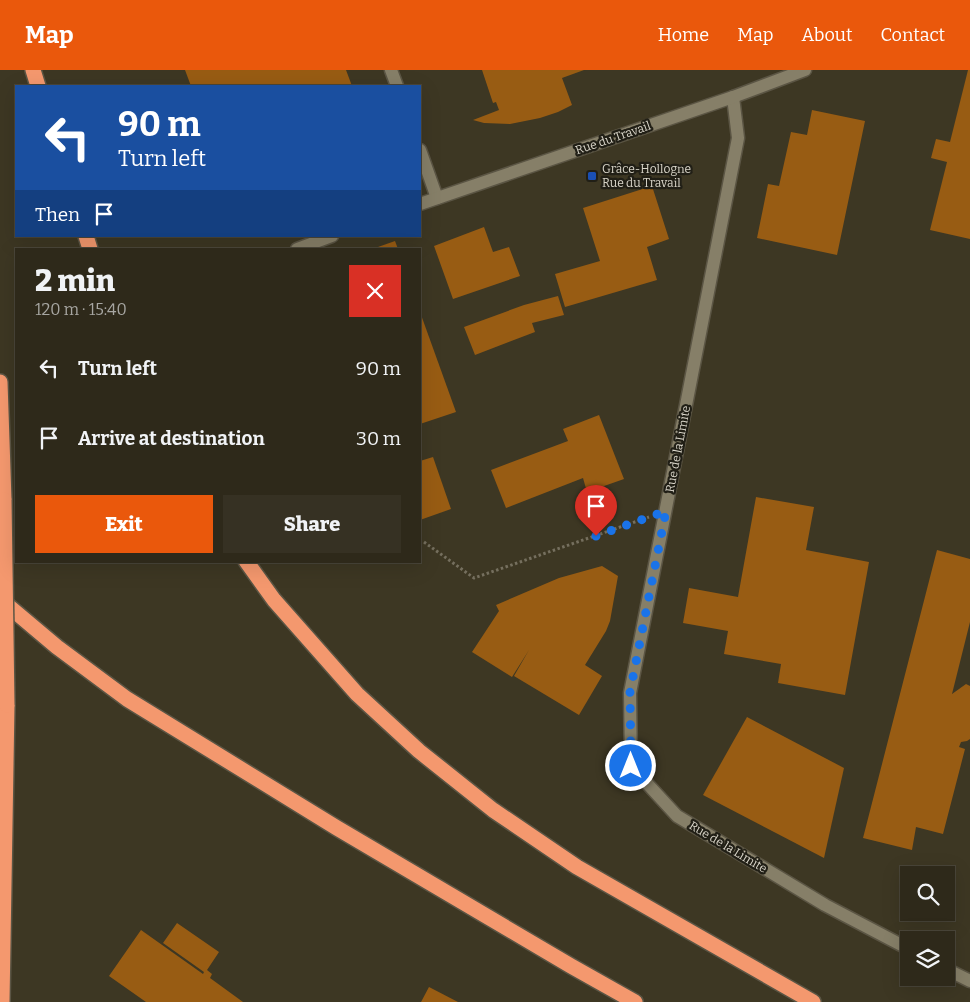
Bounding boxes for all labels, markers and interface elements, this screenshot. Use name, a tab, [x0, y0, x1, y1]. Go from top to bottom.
text: Map	[25, 21, 74, 49]
text: Home	[658, 24, 709, 46]
text: Map	[737, 24, 773, 46]
text: About	[801, 24, 852, 46]
text: Contact	[880, 24, 945, 46]
text: 90 m	[118, 103, 201, 145]
icon: left	[35, 105, 100, 170]
street label: Rue du Travail	[574, 118, 653, 157]
text: Turn left	[118, 145, 206, 172]
place label: Grâce-Hollogne Rue du Travail	[602, 162, 691, 190]
marker: Grâce-Hollogne Rue du Travail	[586, 170, 598, 182]
icon: arrive	[90, 200, 118, 228]
text: Then	[35, 203, 80, 226]
text: 2 min	[35, 263, 115, 299]
button: close	[349, 265, 401, 317]
text: 120 m · 15:40	[35, 300, 127, 319]
icon: left	[35, 354, 63, 382]
text: Turn left	[78, 357, 157, 380]
text: 90 m	[356, 357, 401, 380]
street label: Rue de la Limite	[663, 404, 693, 494]
icon: arrive	[35, 424, 63, 452]
text: Arrive at destination	[78, 427, 265, 450]
text: 30 m	[356, 427, 401, 450]
pin	[575, 485, 617, 536]
icon: arrive	[582, 492, 610, 520]
button: Exit	[35, 495, 213, 553]
button: Share	[223, 495, 401, 553]
position arrow	[604, 739, 656, 791]
street label: Rue de la Limite	[687, 818, 769, 876]
map controls	[900, 866, 955, 986]
button: search	[900, 866, 955, 921]
button: layers	[900, 931, 955, 986]

